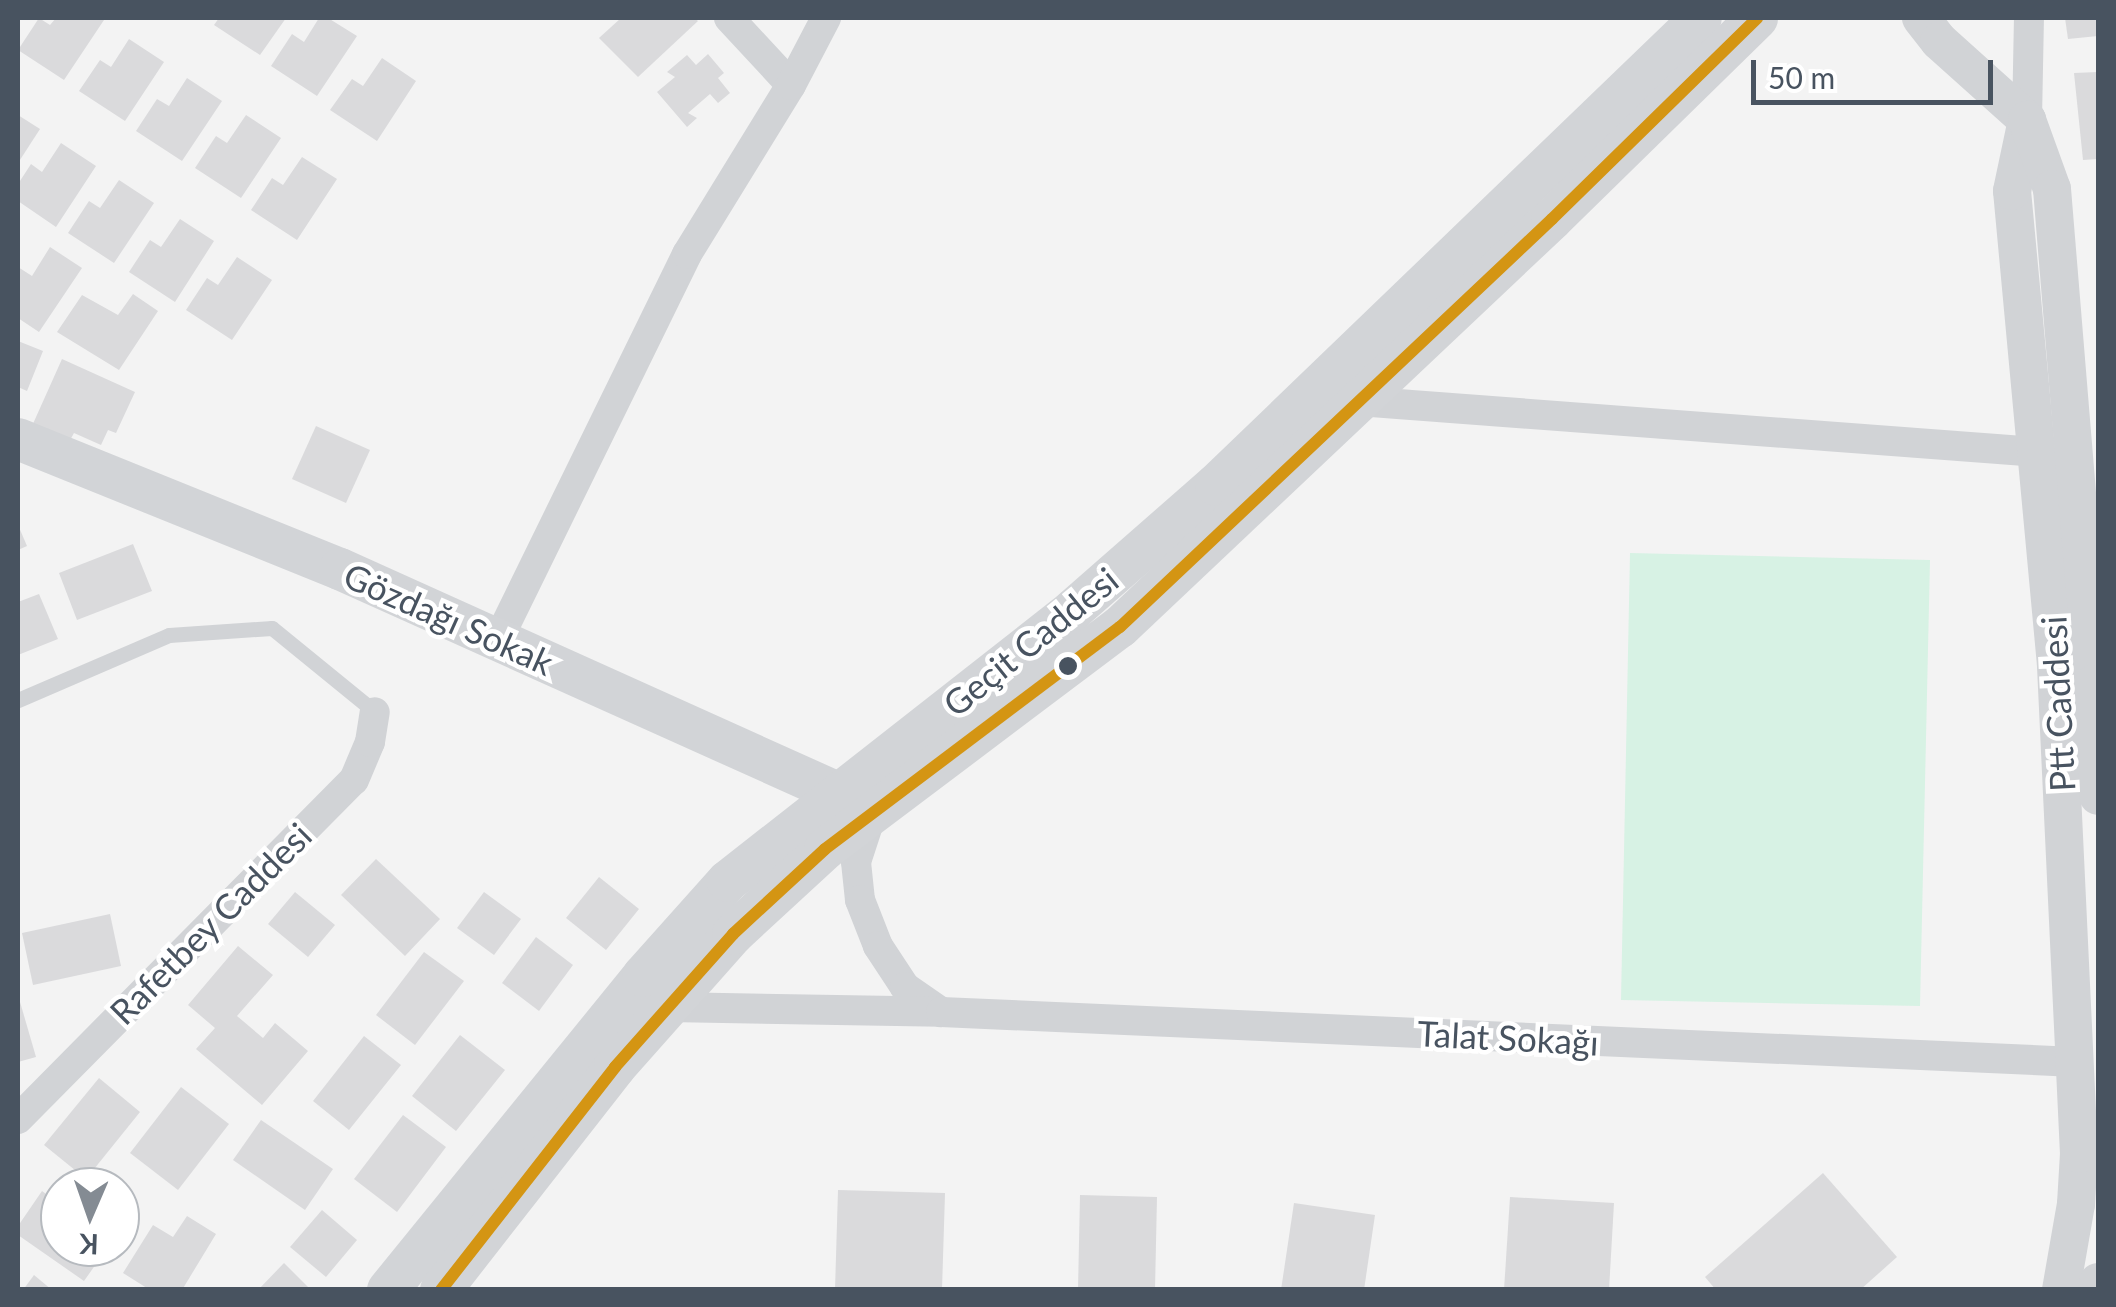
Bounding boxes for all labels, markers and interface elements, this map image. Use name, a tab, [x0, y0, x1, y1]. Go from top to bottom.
scale bar	[1756, 40, 1998, 102]
text: 50 m	[1768, 59, 1835, 95]
street label: Gözdağı Sokak	[338, 553, 560, 683]
street label: Geçit Caddesi	[934, 558, 1126, 724]
street label: Ptt Caddesi	[2031, 615, 2083, 793]
unlabelled marker	[1058, 656, 1078, 676]
street label: Rafetbey Caddesi	[100, 813, 320, 1033]
street label: Talat Sokağı	[1416, 1011, 1600, 1063]
north arrow	[40, 1167, 140, 1267]
text: K	[79, 1228, 99, 1262]

